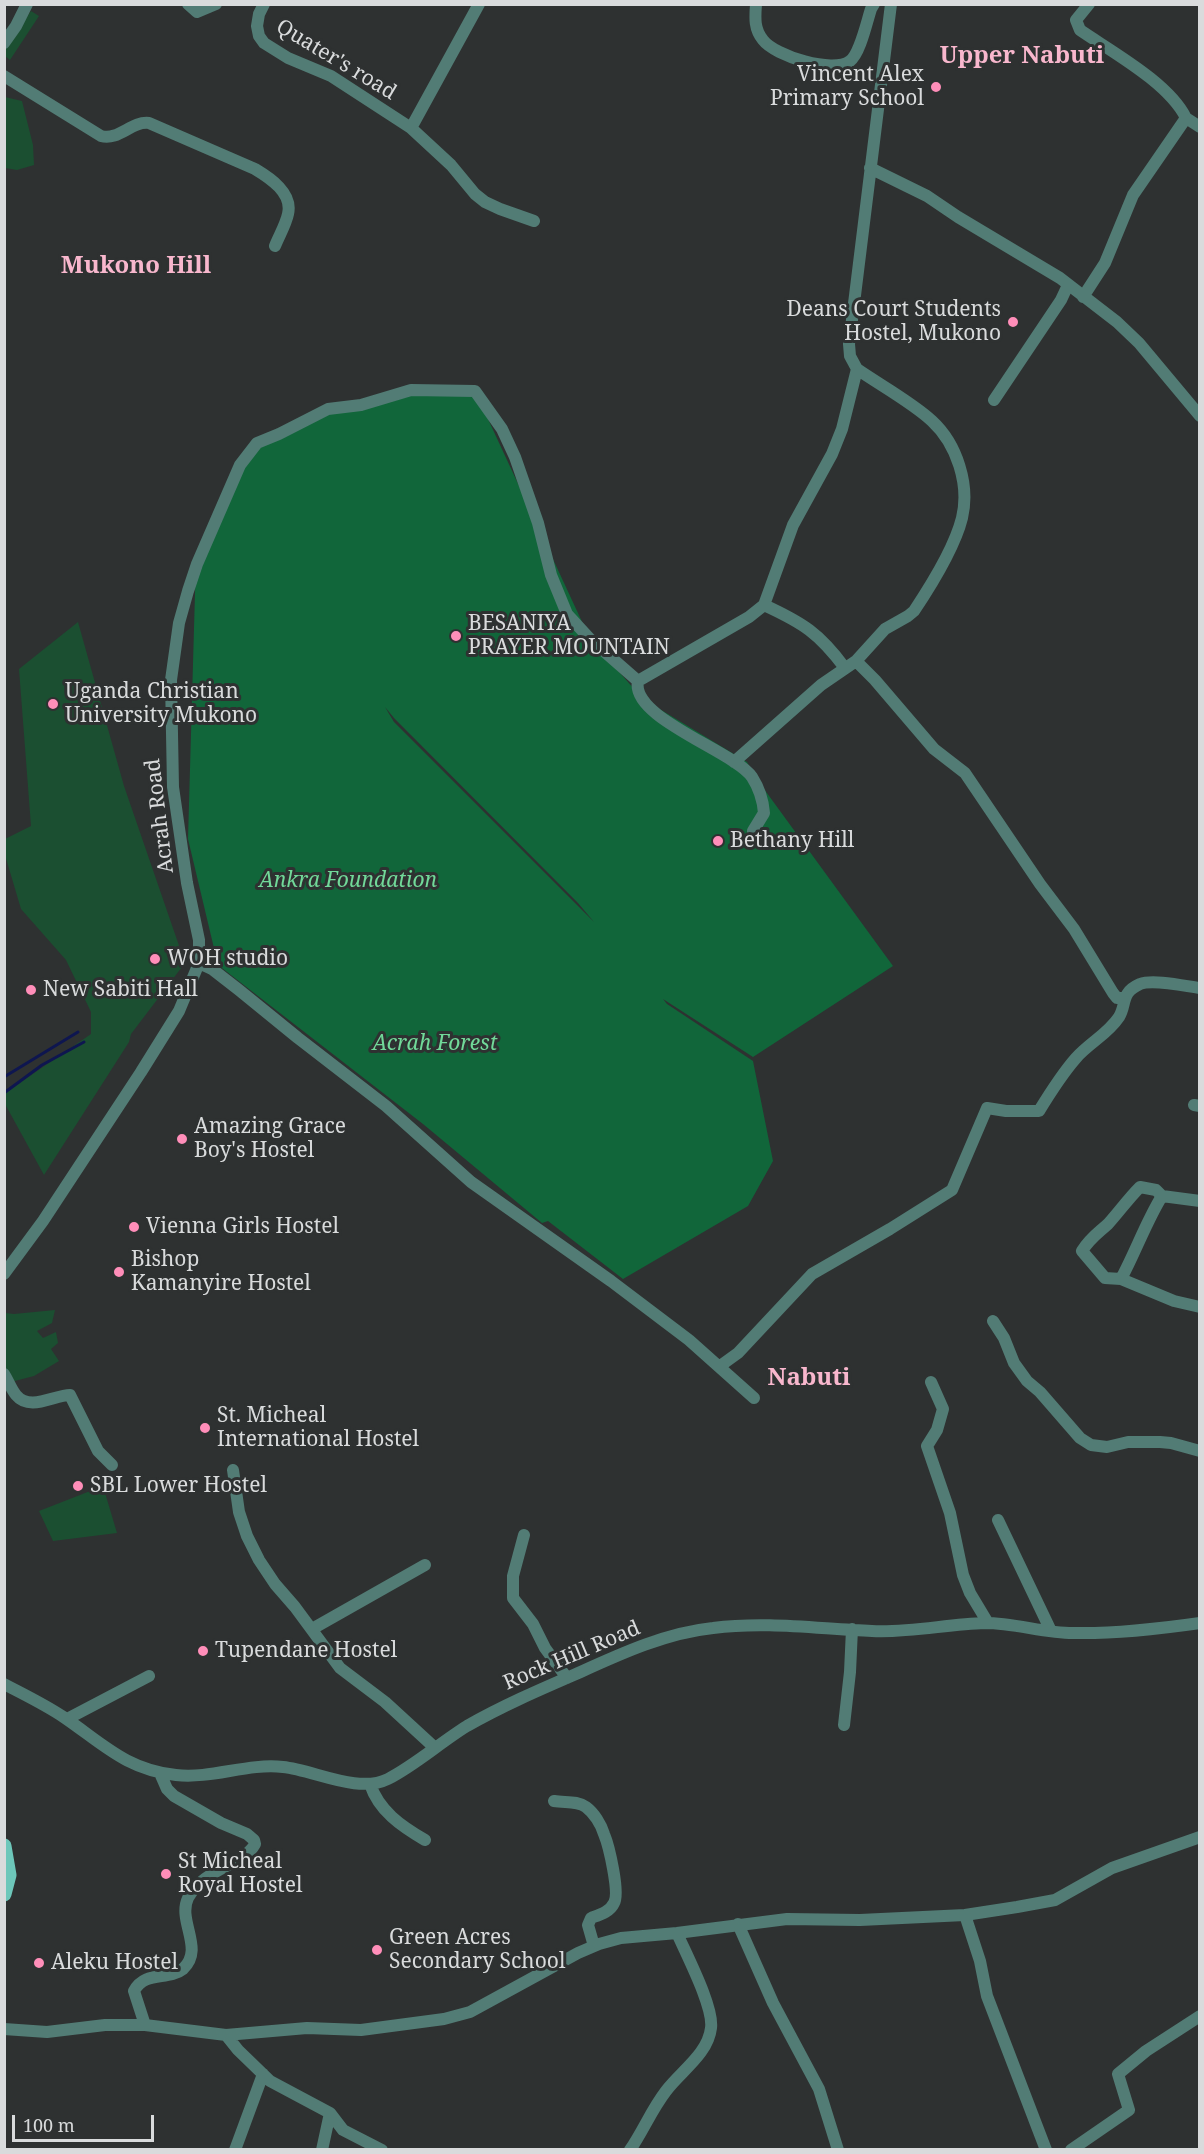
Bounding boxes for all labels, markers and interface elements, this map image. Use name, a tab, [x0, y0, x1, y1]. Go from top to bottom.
street label: Quater's road	[271, 14, 401, 106]
district label: Upper Nabuti	[940, 42, 1104, 70]
place label: Vincent Alex Primary School	[770, 62, 924, 112]
marker: Vincent Alex Primary School	[929, 80, 943, 94]
district label: Mukono Hill	[61, 252, 211, 280]
place label: Deans Court Students Hostel, Mukono	[786, 297, 1001, 347]
marker: Deans Court Students Hostel, Mukono	[1006, 315, 1020, 329]
place label: BESANIYA PRAYER MOUNTAIN	[468, 611, 670, 661]
marker: BESANIYA PRAYER MOUNTAIN	[449, 629, 463, 643]
place label: Uganda Christian University Mukono	[65, 679, 257, 729]
marker: Uganda Christian University Mukono	[46, 697, 60, 711]
street label: Acrah Road	[140, 757, 180, 875]
place label: Bethany Hill	[730, 828, 854, 854]
marker: Bethany Hill	[711, 834, 725, 848]
park label: Ankra Foundation	[259, 868, 437, 894]
place label: WOH studio	[167, 946, 288, 972]
marker: WOH studio	[148, 952, 162, 966]
place label: New Sabiti Hall	[43, 977, 198, 1003]
marker: New Sabiti Hall	[24, 983, 38, 997]
park label: Acrah Forest	[372, 1031, 498, 1057]
place label: Amazing Grace Boy's Hostel	[194, 1114, 346, 1164]
marker: Amazing Grace Boy's Hostel	[175, 1132, 189, 1146]
place label: Vienna Girls Hostel	[146, 1214, 339, 1240]
marker: Vienna Girls Hostel	[127, 1220, 141, 1234]
place label: Bishop Kamanyire Hostel	[131, 1247, 311, 1297]
marker: Bishop Kamanyire Hostel	[112, 1265, 126, 1279]
district label: Nabuti	[767, 1364, 851, 1392]
place label: St. Micheal International Hostel	[217, 1403, 419, 1453]
marker: St. Micheal International Hostel	[198, 1421, 212, 1435]
place label: SBL Lower Hostel	[90, 1473, 267, 1499]
marker: SBL Lower Hostel	[71, 1479, 85, 1493]
street label: Rock Hill Road	[500, 1616, 644, 1696]
place label: Tupendane Hostel	[215, 1638, 397, 1664]
marker: Tupendane Hostel	[196, 1644, 210, 1658]
place label: St Micheal Royal Hostel	[178, 1849, 303, 1899]
marker: St Micheal Royal Hostel	[159, 1867, 173, 1881]
place label: Green Acres Secondary School	[389, 1925, 565, 1975]
marker: Green Acres Secondary School	[370, 1943, 384, 1957]
place label: Aleku Hostel	[51, 1950, 178, 1976]
marker: Aleku Hostel	[32, 1956, 46, 1970]
scale bar	[15, 2103, 158, 2141]
text: 100 m	[23, 2113, 75, 2137]

